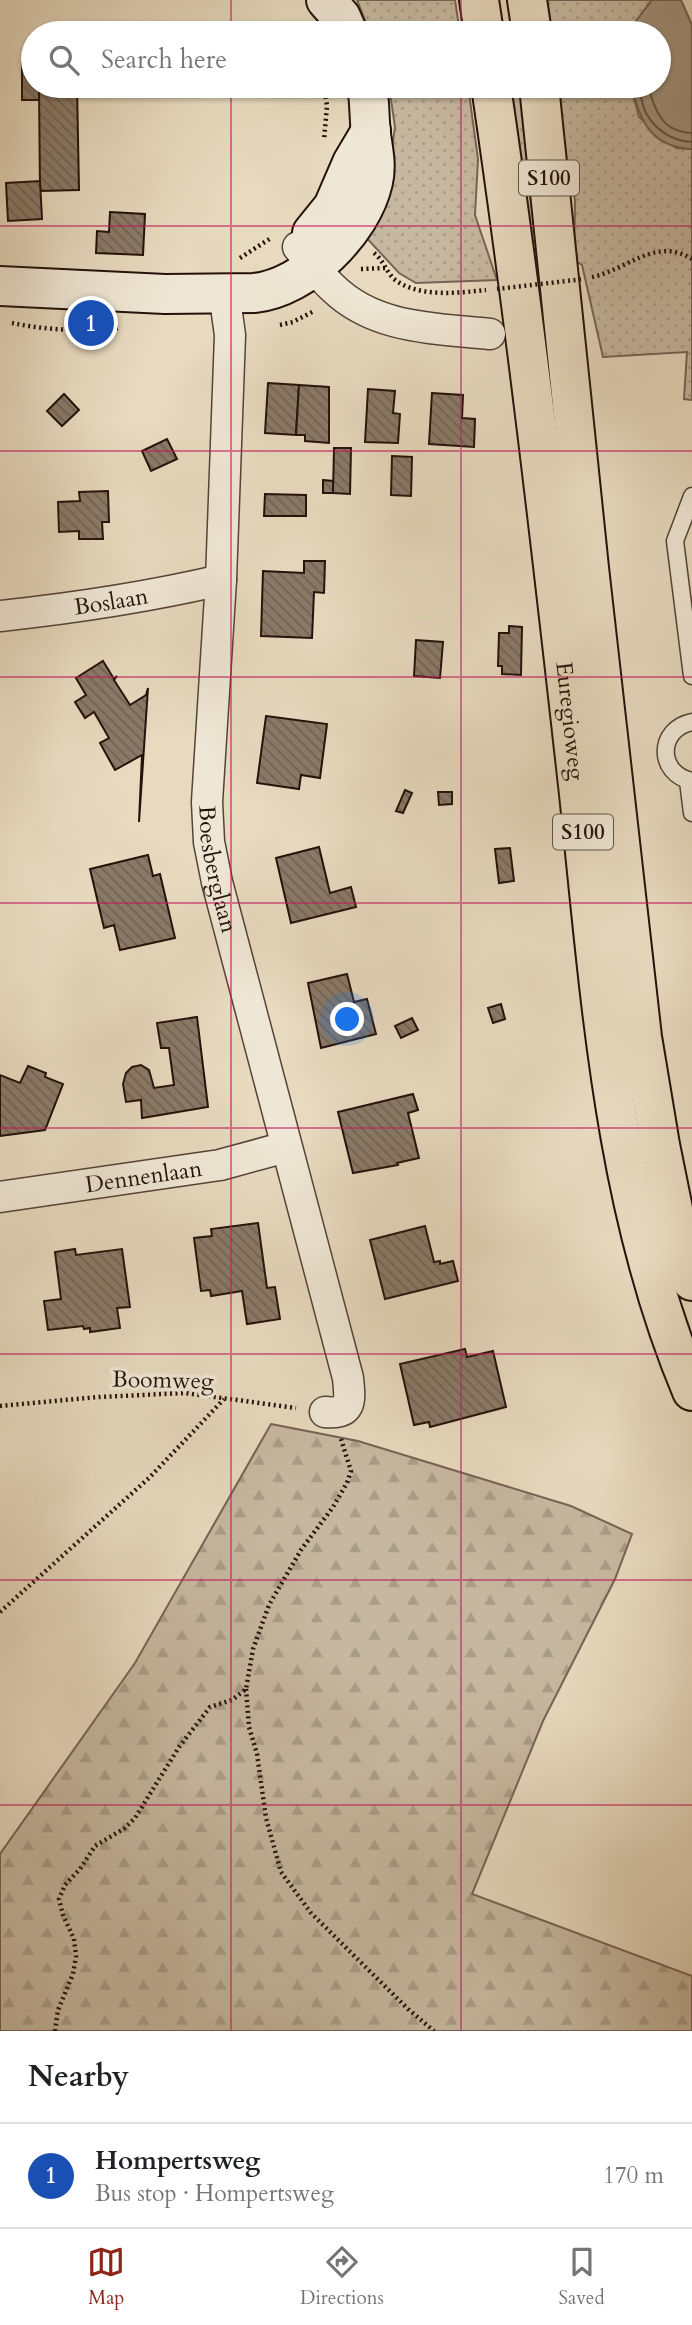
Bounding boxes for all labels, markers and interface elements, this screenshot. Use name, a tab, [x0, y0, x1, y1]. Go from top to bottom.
search box	[21, 21, 671, 98]
icon: search	[45, 41, 83, 79]
text: Search here	[101, 42, 227, 77]
road number: S100	[519, 160, 579, 196]
pin: 1	[68, 297, 114, 349]
street label: Boslaan	[72, 580, 151, 622]
street label: Euregioweg	[549, 660, 593, 782]
street label: Boesberglaan	[192, 805, 245, 936]
road number: S100	[553, 814, 613, 850]
your location	[330, 1002, 364, 1036]
street label: Dennenlaan	[83, 1152, 204, 1200]
street label: Boomweg	[112, 1364, 214, 1396]
text: Nearby	[28, 2056, 129, 2097]
text: Hompertsweg	[95, 2143, 260, 2178]
text: 1	[45, 2160, 57, 2191]
text: 170 m	[603, 2160, 664, 2191]
text: Bus stop · Hompertsweg	[95, 2178, 334, 2209]
tab: Map	[87, 2243, 125, 2311]
tab: Directions	[300, 2243, 384, 2311]
tab: Saved	[559, 2243, 605, 2311]

